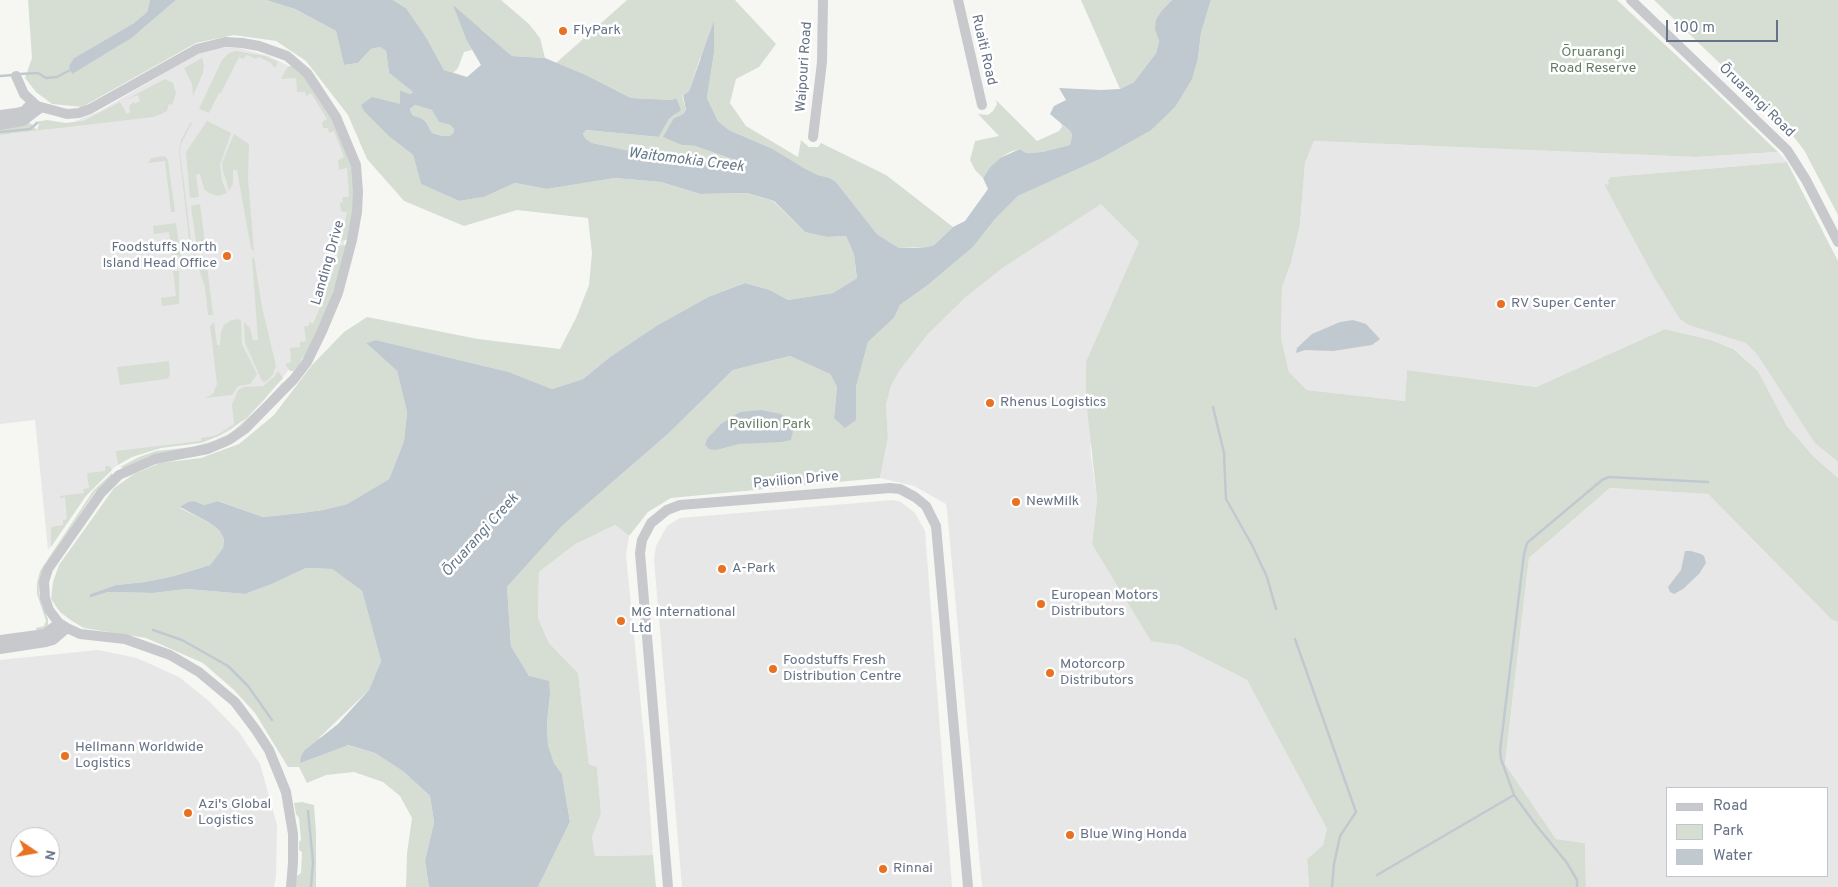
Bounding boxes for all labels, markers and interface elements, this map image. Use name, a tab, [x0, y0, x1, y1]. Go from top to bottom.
scale bar	[1668, 10, 1780, 42]
street label: Ruaiti Road	[967, 13, 999, 87]
text: 100 m	[1674, 19, 1715, 38]
street label: Waipouri Road	[793, 21, 817, 113]
place label: FlyPark	[573, 23, 621, 39]
marker: FlyPark	[557, 25, 569, 37]
park label: Ōruarangi Road Reserve	[1550, 45, 1636, 78]
street label: Ōruarangi Road	[1715, 61, 1797, 141]
water label: Waitomokia Creek	[627, 145, 745, 177]
street label: Landing Drive	[309, 219, 349, 307]
place label: Foodstuffs North Island Head Office	[102, 240, 217, 272]
marker: Foodstuffs North Island Head Office	[221, 250, 233, 262]
place label: RV Super Center	[1511, 296, 1616, 312]
marker: RV Super Center	[1495, 298, 1507, 310]
place label: Rhenus Logistics	[1000, 395, 1106, 411]
marker: Rhenus Logistics	[984, 397, 996, 409]
park label: Pavilion Park	[729, 417, 811, 433]
street label: Pavilion Drive	[752, 469, 840, 493]
water label: Ōruarangi Creek	[439, 490, 523, 582]
place label: NewMilk	[1026, 494, 1079, 510]
marker: NewMilk	[1010, 496, 1022, 508]
place label: A-Park	[732, 561, 776, 577]
marker: A-Park	[716, 563, 728, 575]
place label: European Motors Distributors	[1051, 588, 1158, 620]
marker: European Motors Distributors	[1035, 598, 1047, 610]
place label: MG International Ltd	[631, 605, 735, 638]
marker: MG International Ltd	[615, 615, 627, 627]
place label: Foodstuffs Fresh Distribution Centre	[783, 653, 901, 686]
place label: Motorcorp Distributors	[1060, 657, 1134, 690]
marker: Foodstuffs Fresh Distribution Centre	[767, 663, 779, 675]
marker: Motorcorp Distributors	[1044, 667, 1056, 679]
place label: Hellmann Worldwide Logistics	[75, 740, 204, 772]
marker: Hellmann Worldwide Logistics	[59, 750, 71, 762]
legend	[1666, 787, 1828, 877]
place label: Azi's Global Logistics	[198, 797, 271, 830]
text: Road	[1713, 797, 1748, 816]
marker: Azi's Global Logistics	[182, 807, 194, 819]
text: Park	[1713, 822, 1744, 841]
north arrow	[10, 827, 60, 877]
place label: Blue Wing Honda	[1080, 827, 1187, 843]
marker: Blue Wing Honda	[1064, 829, 1076, 841]
text: Water	[1713, 847, 1752, 866]
text: N	[40, 848, 59, 862]
place label: Rinnai	[893, 861, 933, 877]
marker: Rinnai	[877, 863, 889, 875]

